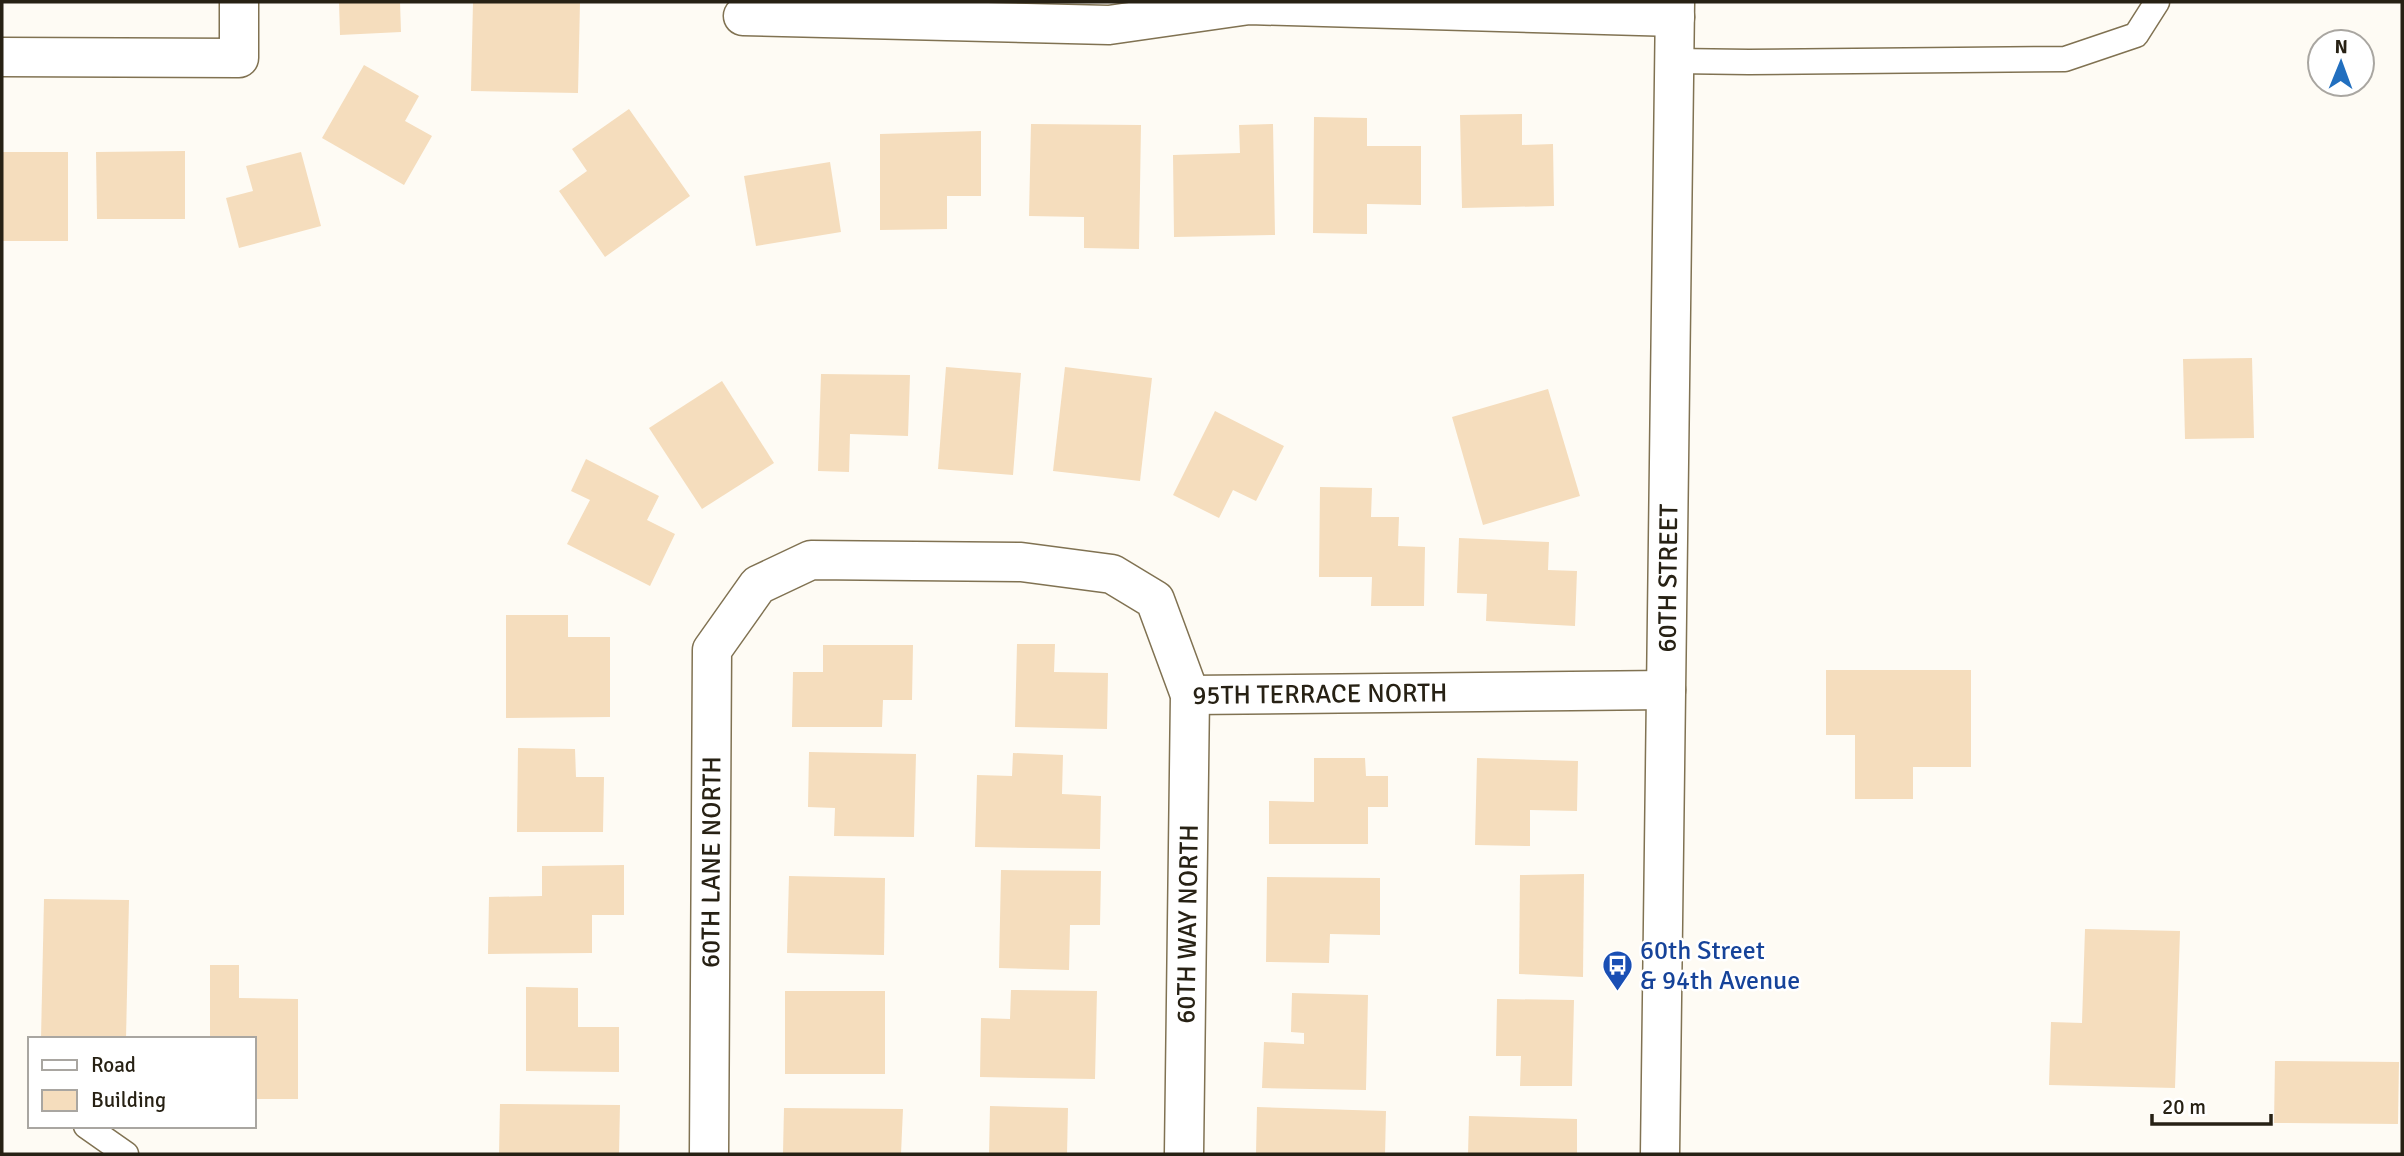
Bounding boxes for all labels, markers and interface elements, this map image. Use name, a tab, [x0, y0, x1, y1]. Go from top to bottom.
north arrow	[2306, 28, 2376, 98]
text: N	[2334, 35, 2348, 59]
street label: 60TH STREET	[1652, 503, 1685, 653]
street label: 95TH TERRACE NORTH	[1192, 677, 1448, 712]
street label: 60TH LANE NORTH	[695, 756, 728, 968]
street label: 60TH WAY NORTH	[1170, 824, 1206, 1024]
place label: 60th Street & 94th Avenue	[1640, 935, 1800, 997]
bus stop icon: 60th Street & 94th Avenue	[1600, 948, 1634, 992]
legend	[28, 1037, 256, 1128]
text: Road	[91, 1052, 136, 1078]
scale bar	[2152, 1082, 2271, 1126]
text: Building	[91, 1087, 166, 1113]
text: 20 m	[2162, 1094, 2206, 1120]

